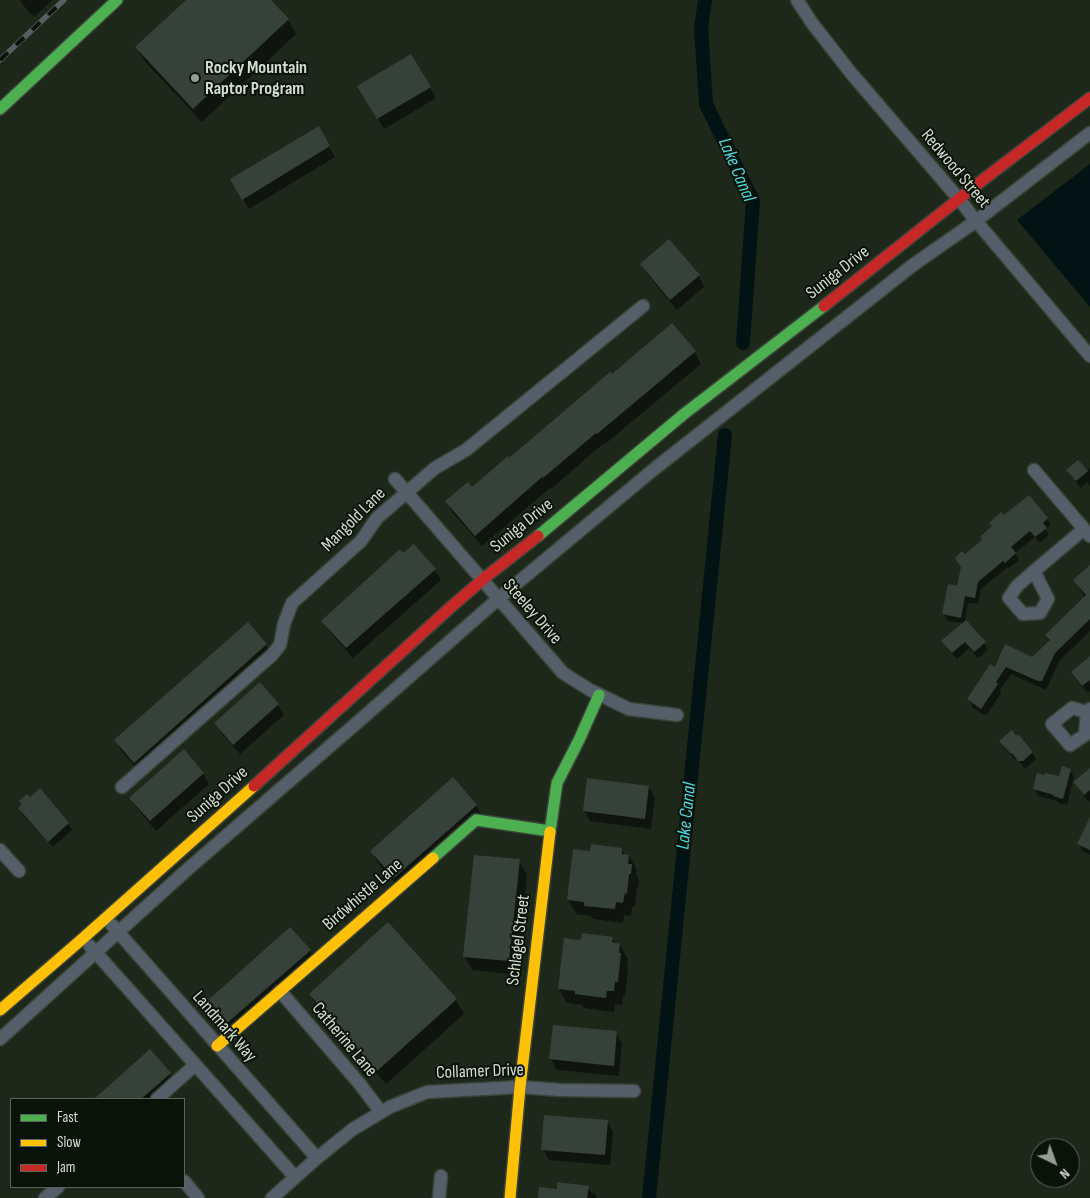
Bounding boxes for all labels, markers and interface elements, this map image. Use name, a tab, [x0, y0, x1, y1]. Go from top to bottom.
place label: Rocky Mountain Raptor Program	[205, 57, 307, 100]
marker: Rocky Mountain Raptor Program	[189, 72, 201, 84]
street label: Redwood Street	[916, 125, 994, 213]
water label: Lake Canal	[712, 135, 760, 205]
street label: Suniga Drive	[802, 242, 874, 304]
street label: Mangold Lane	[317, 483, 391, 557]
street label: Suniga Drive	[486, 494, 558, 558]
street label: Steeley Drive	[498, 575, 566, 649]
street label: Suniga Drive	[183, 762, 253, 828]
water label: Lake Canal	[672, 781, 702, 851]
street label: Birdwhistle Lane	[319, 854, 407, 936]
street label: Schlagel Street	[503, 893, 535, 987]
street label: Landmark Way	[187, 987, 261, 1067]
street label: Catherine Lane	[307, 998, 381, 1082]
street label: Collamer Drive	[436, 1060, 524, 1084]
legend	[10, 1098, 185, 1188]
text: Fast	[57, 1108, 78, 1127]
text: Slow	[57, 1133, 81, 1152]
north arrow	[1030, 1138, 1080, 1188]
text: Jam	[57, 1158, 75, 1177]
text: N	[1056, 1165, 1073, 1183]

